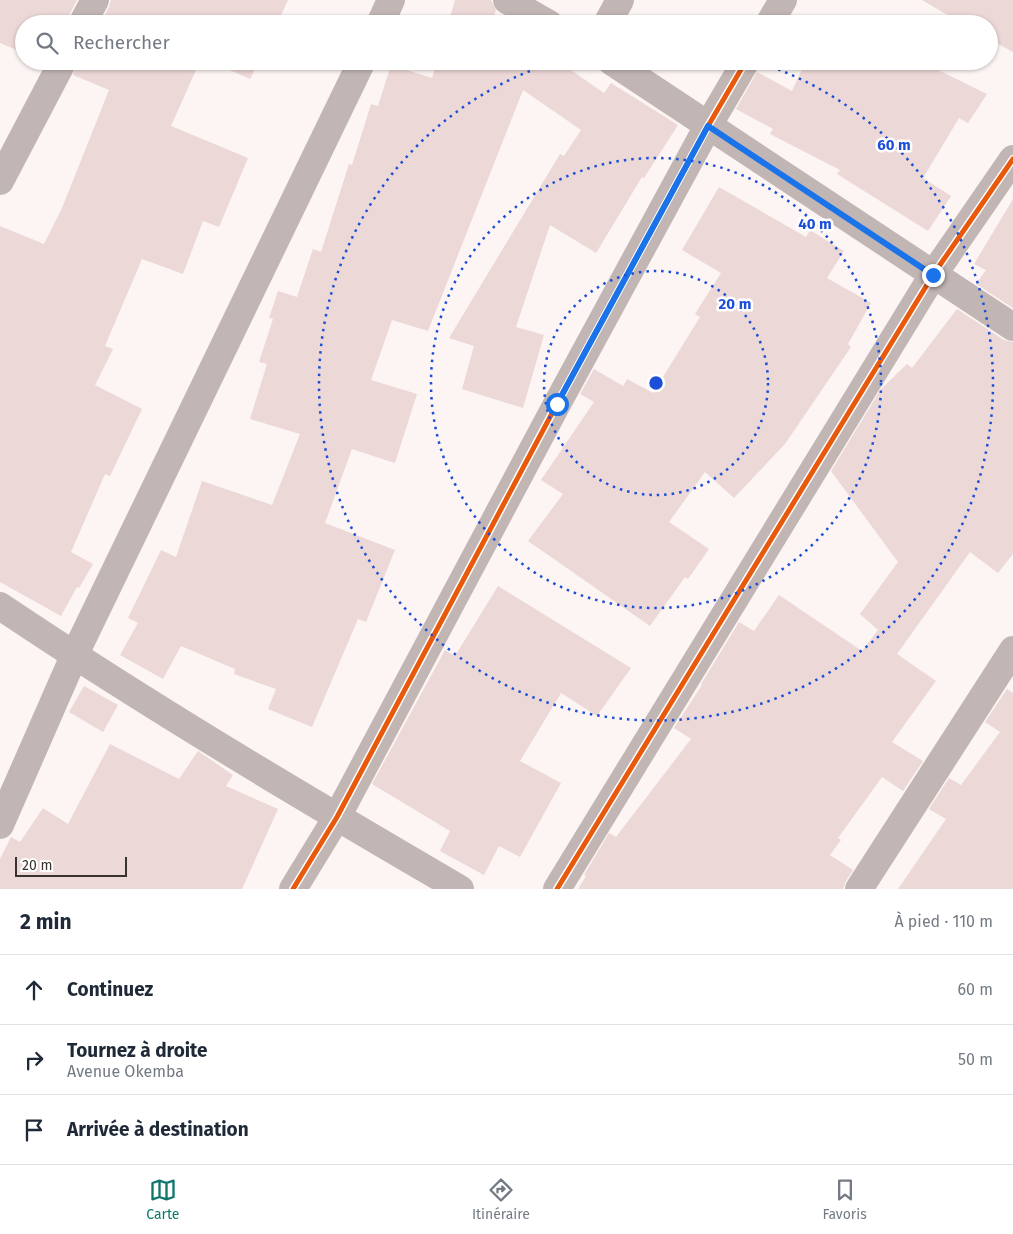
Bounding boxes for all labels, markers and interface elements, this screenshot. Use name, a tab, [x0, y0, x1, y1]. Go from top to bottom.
search box	[15, 15, 998, 70]
icon: search	[33, 29, 61, 57]
text: Rechercher	[73, 31, 170, 54]
text: 60 m	[877, 136, 911, 154]
text: 40 m	[798, 215, 832, 233]
route end	[922, 264, 945, 287]
text: 20 m	[719, 295, 751, 313]
centre of rings	[647, 374, 665, 392]
route start	[546, 393, 569, 416]
scale bar	[15, 854, 128, 877]
text: 20 m	[22, 857, 52, 874]
text: 2 min	[20, 909, 72, 935]
text: À pied · 110 m	[894, 912, 993, 931]
icon: ahead	[20, 976, 48, 1004]
text: Continuez	[67, 978, 153, 1001]
text: 60 m	[958, 980, 993, 999]
text: Tournez à droite	[67, 1039, 208, 1062]
icon: right	[20, 1046, 48, 1074]
text: 50 m	[958, 1050, 993, 1069]
text: Avenue Okemba	[67, 1062, 184, 1081]
icon: arrive	[20, 1116, 48, 1144]
text: Arrivée à destination	[67, 1118, 249, 1141]
tab: Carte	[146, 1176, 179, 1223]
tab: Itinéraire	[472, 1176, 530, 1223]
tab: Favoris	[822, 1176, 867, 1223]

